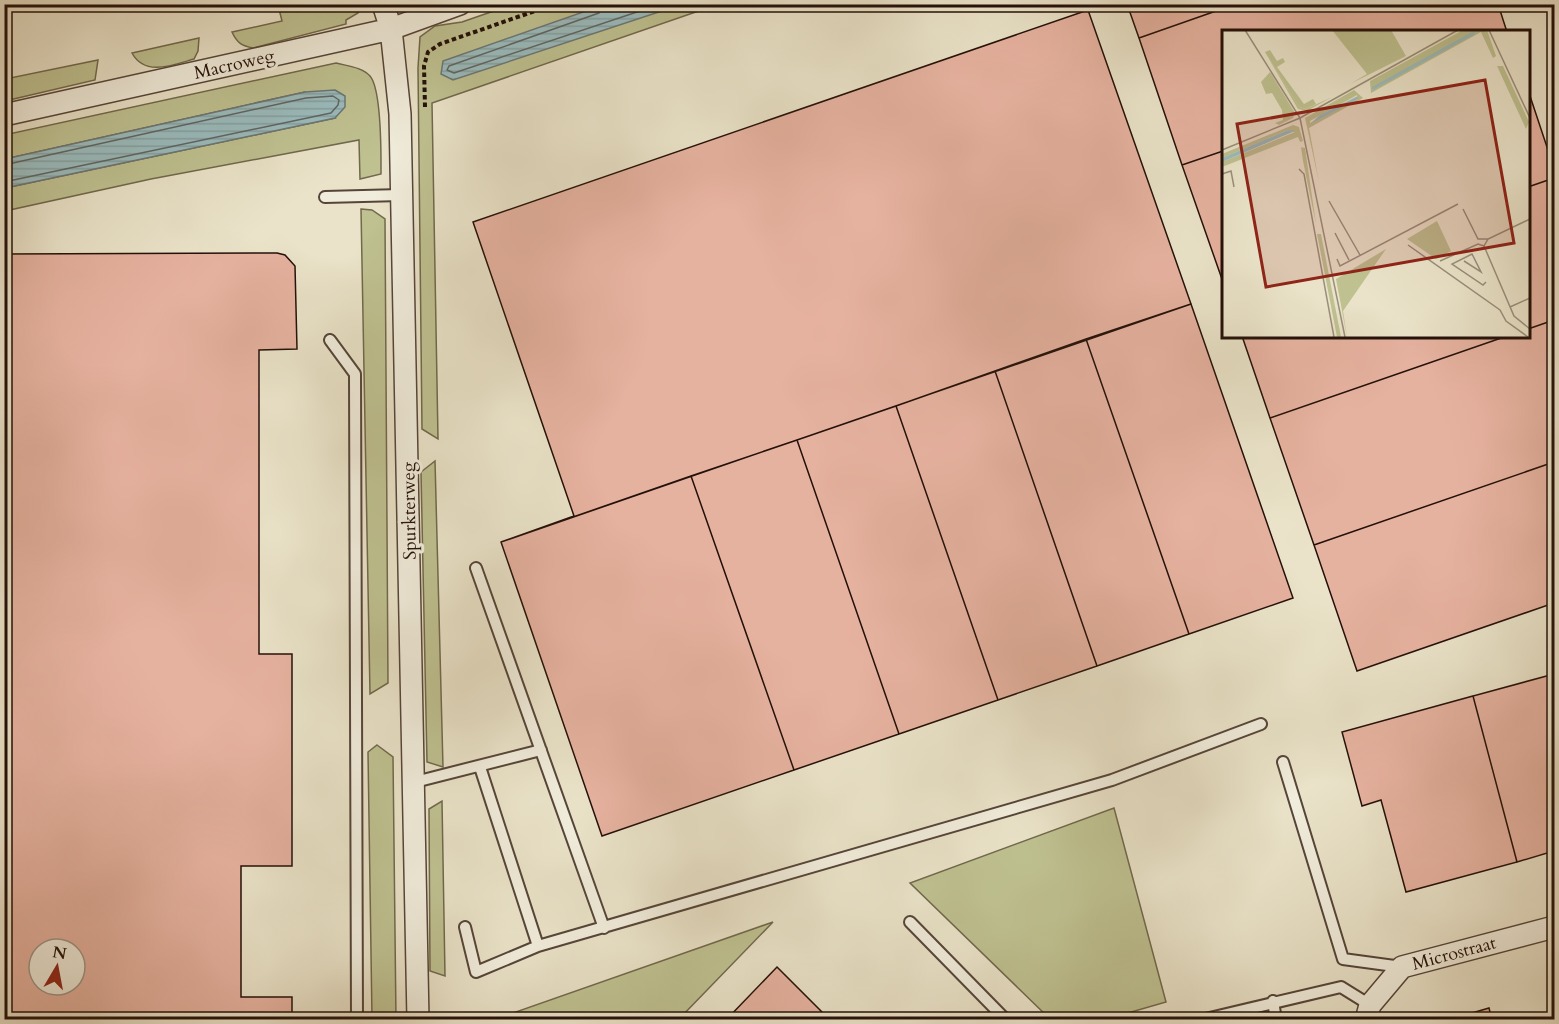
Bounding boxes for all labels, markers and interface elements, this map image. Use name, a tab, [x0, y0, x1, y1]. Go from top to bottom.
inset map	[1222, 30, 1529, 338]
street label: Macroweg	[191, 43, 278, 86]
street label: Spurkterweg	[396, 461, 423, 560]
street label: Microstraat	[1409, 930, 1499, 977]
north arrow	[27, 937, 87, 997]
text: N	[51, 941, 68, 965]

